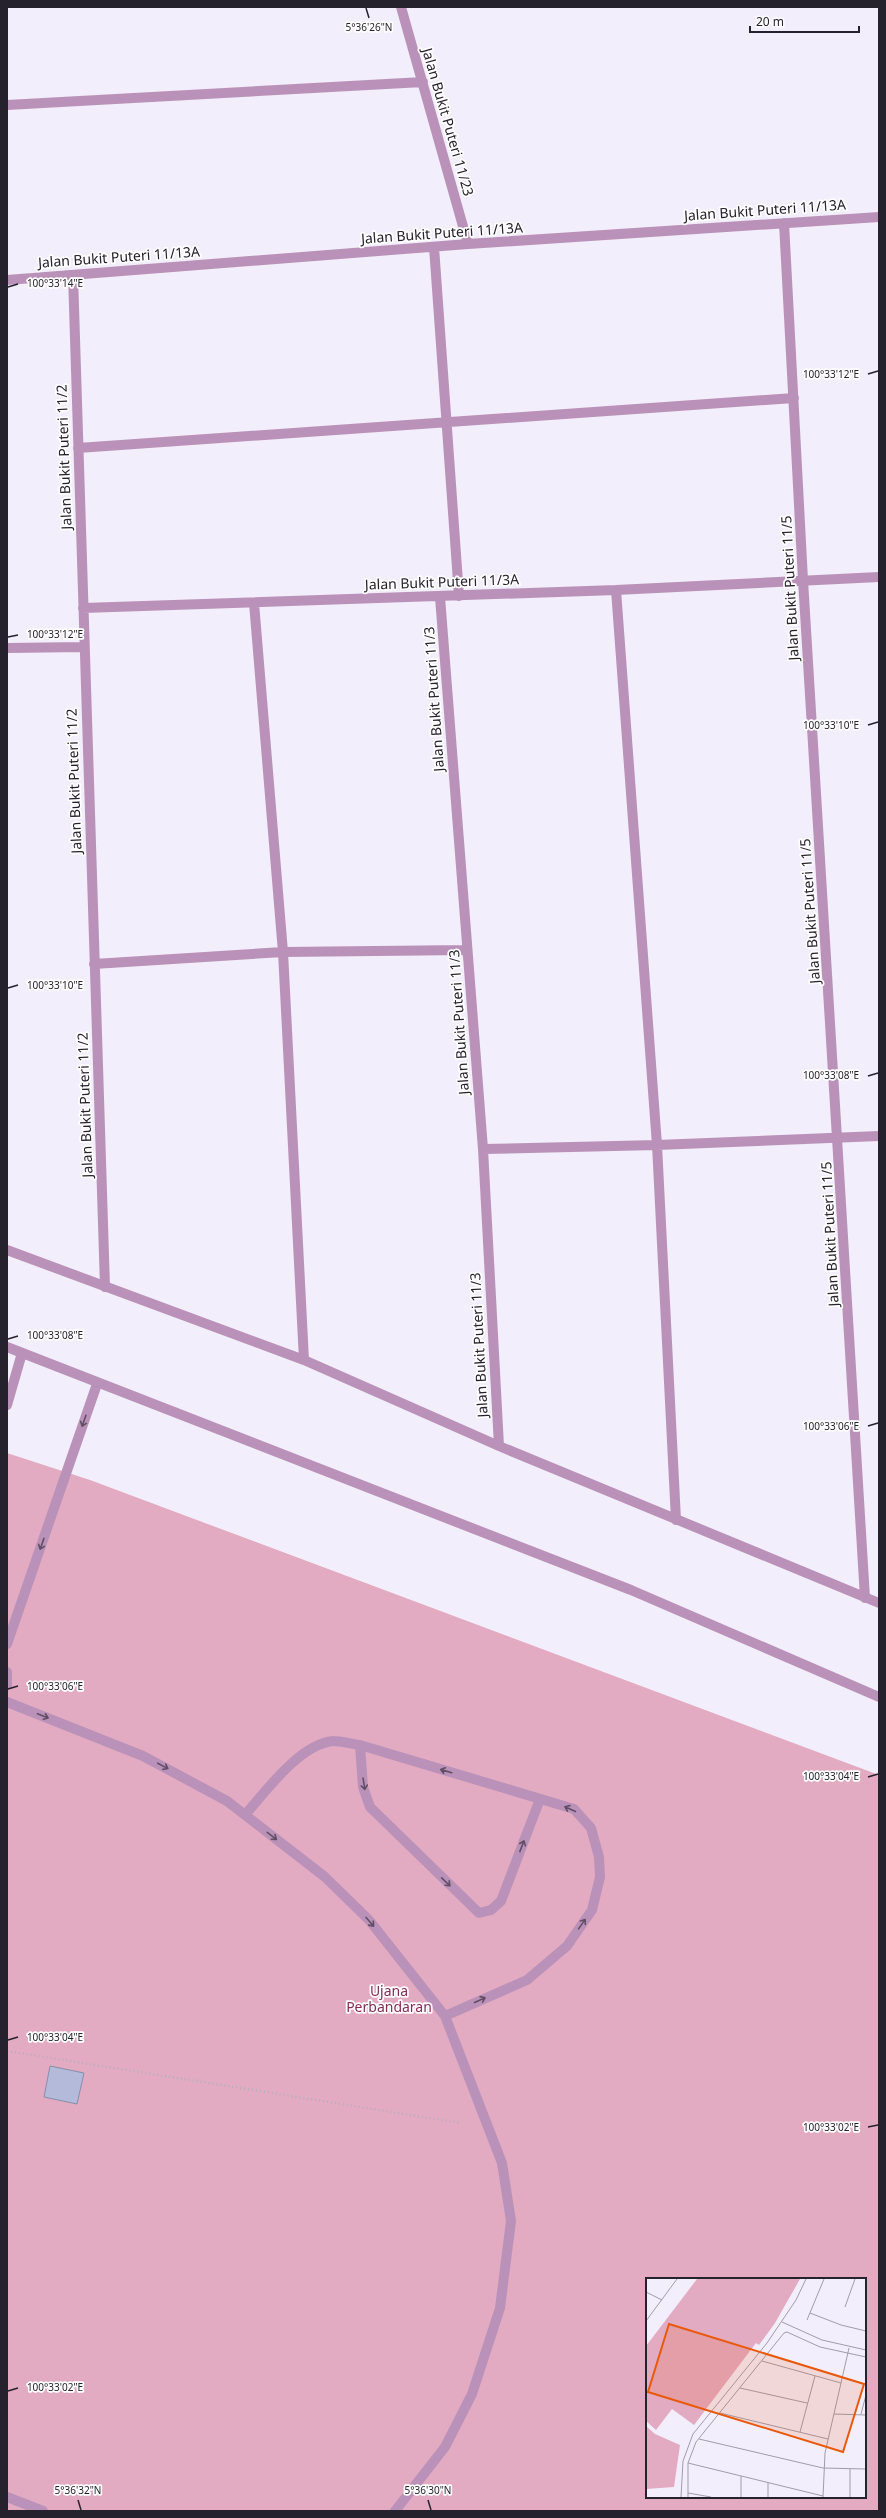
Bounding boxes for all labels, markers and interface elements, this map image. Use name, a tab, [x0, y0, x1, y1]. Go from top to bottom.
scale bar	[750, 8, 859, 34]
text: 20 m	[756, 13, 784, 30]
text: 5°36'26"N	[346, 20, 392, 34]
street label: Jalan Bukit Puteri 11/23	[418, 44, 479, 198]
street label: Jalan Bukit Puteri 11/13A	[681, 194, 847, 225]
street label: Jalan Bukit Puteri 11/13A	[358, 217, 524, 248]
street label: Jalan Bukit Puteri 11/13A	[35, 241, 201, 272]
text: 100°33'14"E	[27, 276, 83, 290]
text: 100°33'12"E	[803, 367, 859, 381]
street label: Jalan Bukit Puteri 11/2	[51, 384, 76, 532]
street label: Jalan Bukit Puteri 11/5	[776, 515, 803, 663]
street label: Jalan Bukit Puteri 11/3A	[363, 569, 519, 594]
street label: Jalan Bukit Puteri 11/3	[419, 626, 448, 774]
text: 100°33'12"E	[27, 627, 83, 641]
street label: Jalan Bukit Puteri 11/2	[61, 708, 86, 856]
text: 100°33'10"E	[803, 718, 859, 732]
street label: Jalan Bukit Puteri 11/5	[795, 838, 824, 986]
street label: Jalan Bukit Puteri 11/3	[444, 949, 473, 1097]
text: 100°33'10"E	[27, 978, 83, 992]
street label: Jalan Bukit Puteri 11/2	[72, 1032, 97, 1180]
text: 100°33'08"E	[803, 1068, 859, 1082]
street label: Jalan Bukit Puteri 11/5	[816, 1161, 843, 1309]
street label: Jalan Bukit Puteri 11/3	[465, 1272, 492, 1420]
text: 100°33'08"E	[27, 1328, 83, 1342]
one-way arrow	[80, 1414, 87, 1427]
text: 100°33'06"E	[803, 1419, 859, 1433]
one-way arrow	[37, 1537, 45, 1549]
text: 100°33'06"E	[27, 1679, 83, 1693]
one-way arrow	[37, 1713, 49, 1721]
one-way arrow	[157, 1763, 169, 1771]
one-way arrow	[440, 1767, 453, 1774]
text: 100°33'04"E	[803, 1769, 859, 1783]
one-way arrow	[360, 1777, 368, 1790]
one-way arrow	[565, 1805, 577, 1812]
one-way arrow	[267, 1832, 278, 1840]
one-way arrow	[518, 1840, 526, 1852]
one-way arrow	[441, 1877, 451, 1886]
one-way arrow	[365, 1916, 374, 1927]
one-way arrow	[578, 1919, 586, 1930]
park label: Ujana Perbandaran	[346, 1981, 432, 2016]
one-way arrow	[474, 1996, 486, 2003]
text: 100°33'04"E	[27, 2030, 83, 2044]
text: 100°33'02"E	[803, 2120, 859, 2134]
inset map	[646, 2278, 866, 2498]
text: 100°33'02"E	[27, 2380, 83, 2394]
text: 5°36'32"N	[55, 2483, 101, 2497]
text: 5°36'30"N	[405, 2483, 451, 2497]

